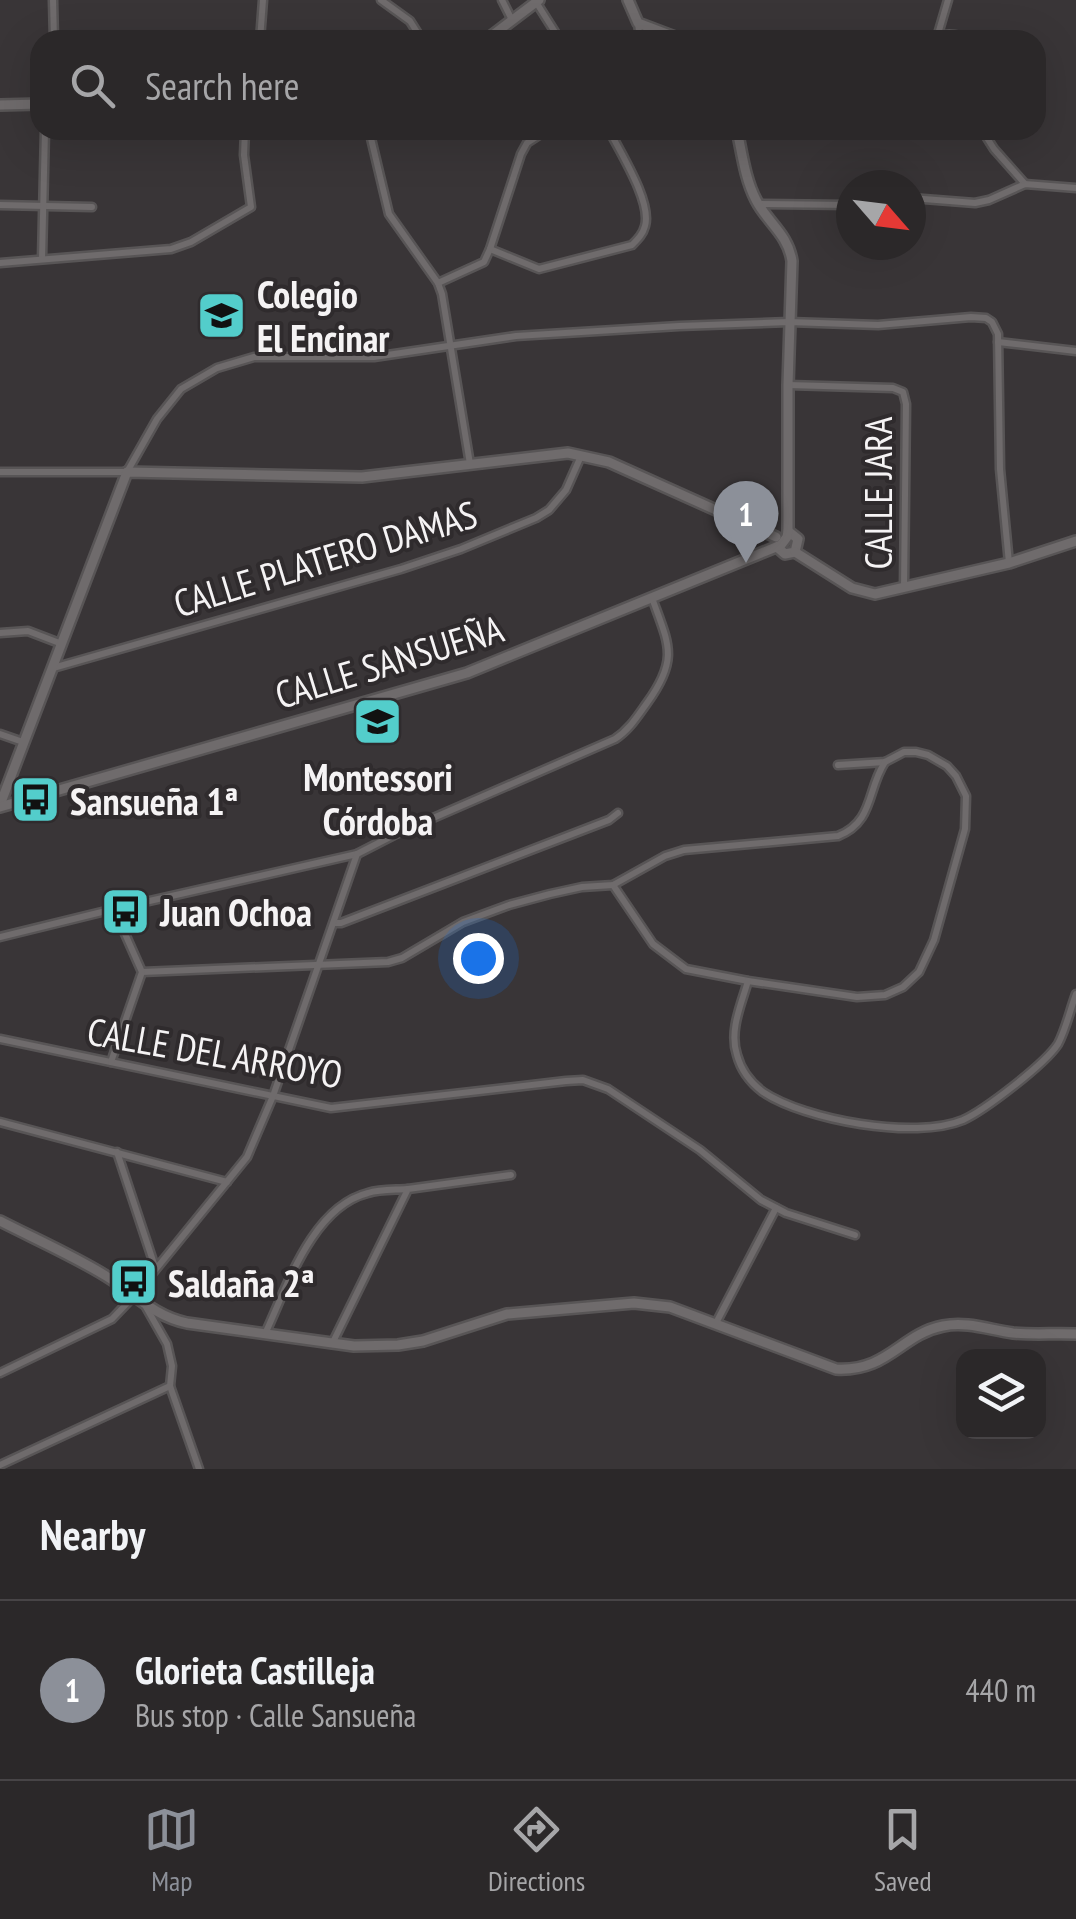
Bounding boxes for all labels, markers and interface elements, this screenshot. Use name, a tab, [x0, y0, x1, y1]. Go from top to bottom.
search box	[30, 30, 1046, 140]
icon: search	[65, 58, 120, 113]
text: Search here	[145, 61, 299, 110]
north arrow	[836, 170, 926, 260]
place label: Colegio El Encinar	[257, 269, 390, 362]
school or university icon: Colegio El Encinar	[196, 289, 248, 341]
street label: CALLE JARA	[853, 417, 902, 569]
pin: 1	[714, 480, 778, 563]
street label: CALLE PLATERO DAMAS	[168, 489, 482, 627]
street label: CALLE SANSUEÑA	[269, 603, 509, 719]
school or university icon: Montessori Córdoba	[352, 696, 404, 748]
place label: Montessori Córdoba	[303, 752, 453, 845]
bus stop icon: Sansueña 1ª	[9, 774, 61, 826]
place label: Sansueña 1ª	[70, 776, 238, 825]
bus stop icon: Juan Ochoa	[99, 885, 151, 937]
place label: Juan Ochoa	[159, 887, 312, 936]
your location	[453, 933, 504, 984]
street label: CALLE DEL ARROYO	[84, 1005, 346, 1099]
bus stop icon: Saldaña 2ª	[107, 1256, 159, 1308]
place label: Saldaña 2ª	[168, 1258, 314, 1307]
map controls	[956, 1349, 1046, 1439]
button: layers	[956, 1349, 1046, 1439]
text: Nearby	[40, 1507, 145, 1562]
text: Glorieta Castilleja	[135, 1645, 375, 1694]
text: 1	[65, 1669, 80, 1711]
text: 440 m	[965, 1669, 1036, 1711]
text: Bus stop · Calle Sansueña	[135, 1694, 416, 1736]
tab: Map	[144, 1802, 199, 1899]
tab: Directions	[488, 1802, 585, 1899]
tab: Saved	[874, 1802, 932, 1899]

